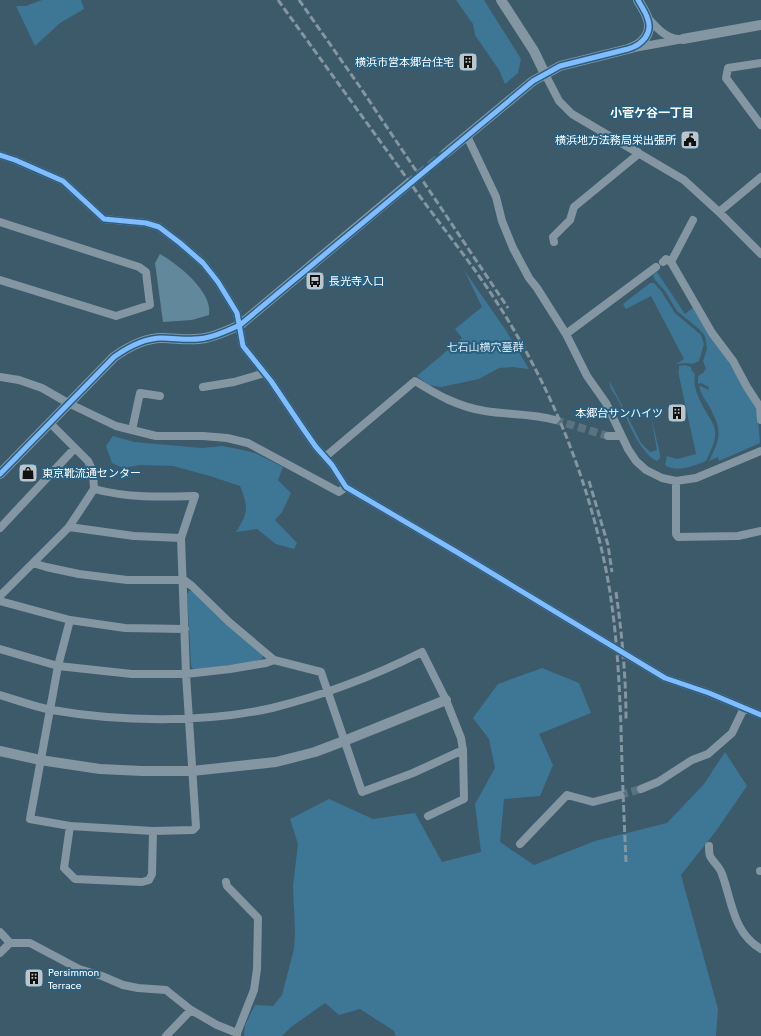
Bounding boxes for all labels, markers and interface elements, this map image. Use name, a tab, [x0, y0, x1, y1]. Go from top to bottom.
building icon: 横浜市営本郷台住宅	[457, 51, 479, 73]
place label: 横浜市営本郷台住宅	[355, 54, 454, 70]
district label: 小菅ケ谷一丁目	[610, 104, 694, 122]
public building icon: 横浜地方法務局栄出張所	[679, 129, 701, 151]
place label: 横浜地方法務局栄出張所	[555, 132, 677, 148]
bus stop icon: 長光寺入口	[304, 270, 326, 292]
place label: 長光寺入口	[329, 273, 384, 289]
park label: 七石山横穴墓群	[447, 339, 524, 355]
building icon: 本郷台サンハイツ	[666, 402, 688, 424]
place label: 本郷台サンハイツ	[575, 405, 663, 421]
shop icon: 東京靴流通センター	[17, 462, 39, 484]
place label: 東京靴流通センター	[42, 465, 141, 481]
place label: Persimmon Terrace	[48, 964, 99, 993]
building icon: Persimmon Terrace	[23, 967, 45, 989]

